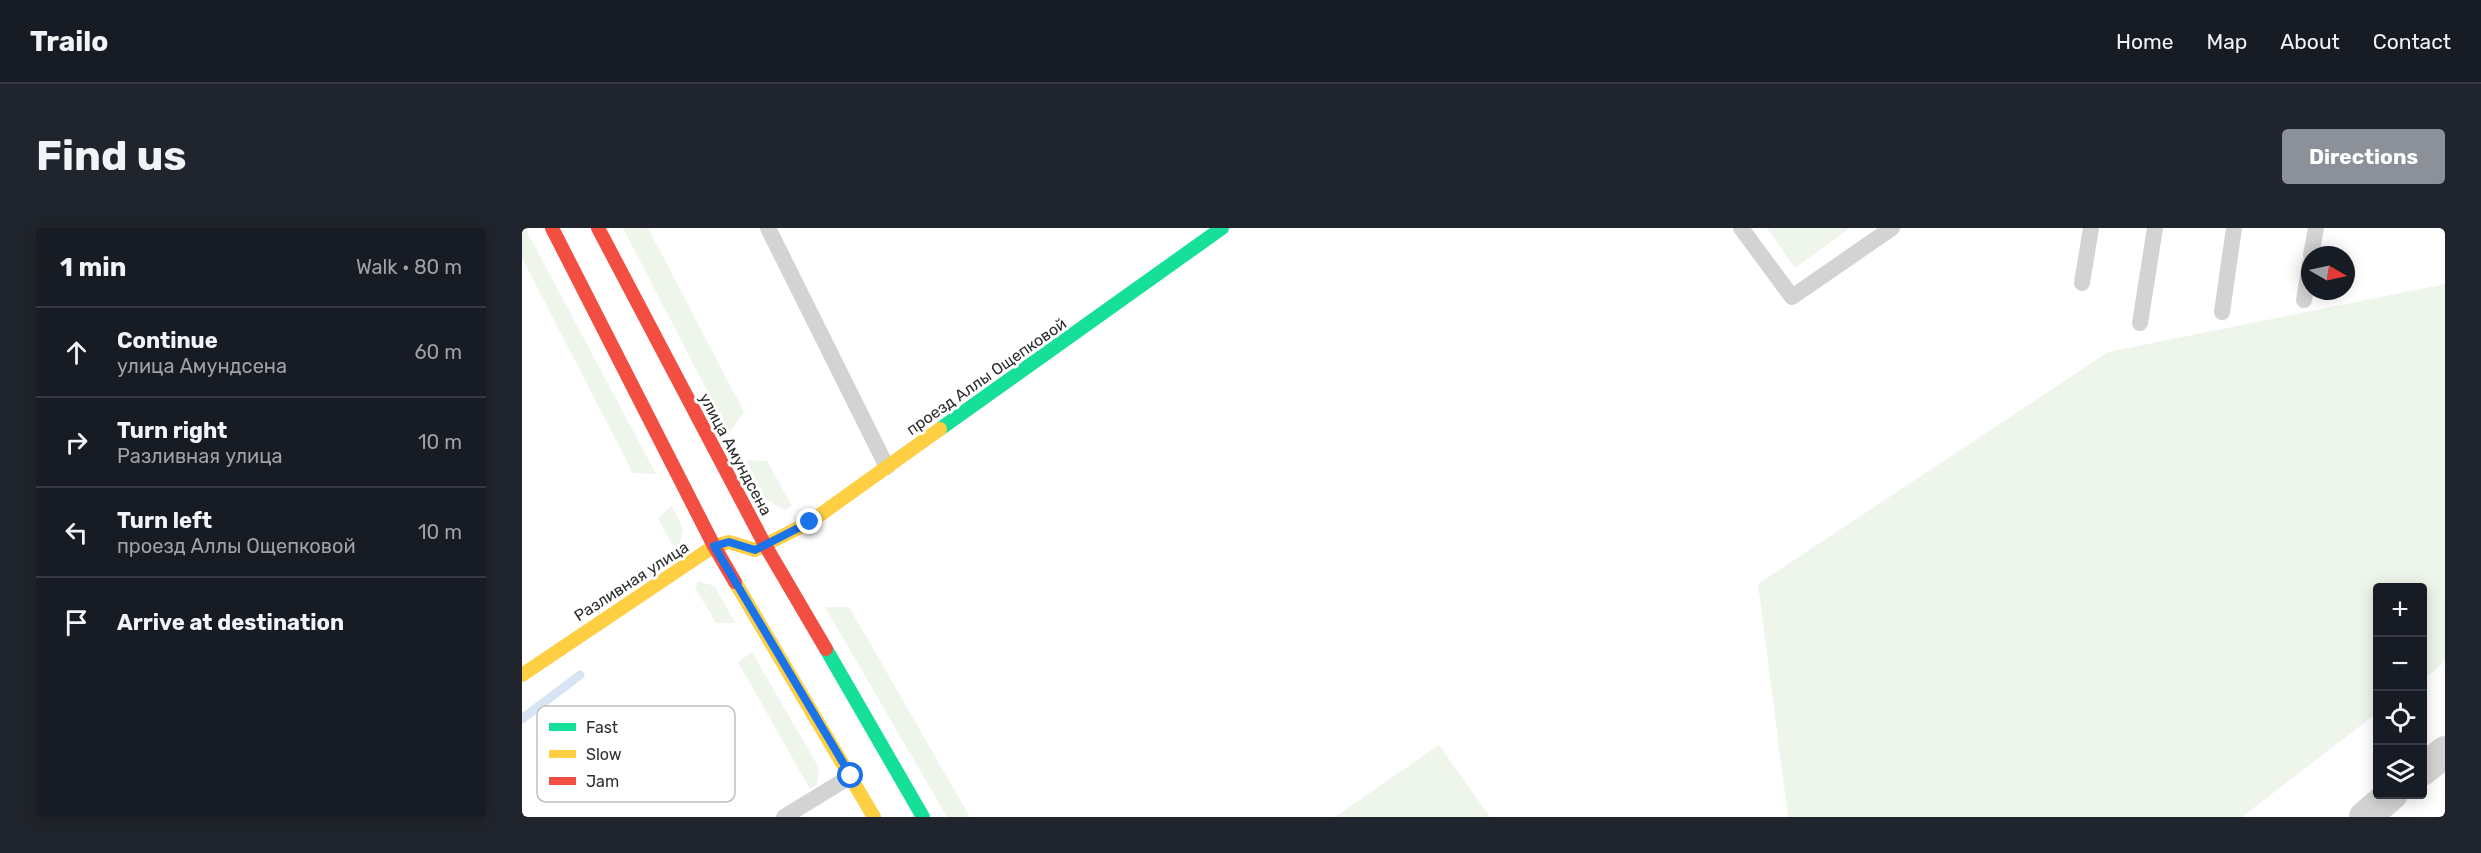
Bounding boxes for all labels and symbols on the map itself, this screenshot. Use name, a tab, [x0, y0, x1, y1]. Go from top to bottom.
north arrow	[2301, 246, 2355, 300]
street label: проезд Аллы Ощепковой	[903, 314, 1070, 439]
street label: улица Амундсена	[695, 390, 776, 519]
route end	[796, 508, 822, 534]
street label: Разливная улица	[571, 537, 692, 625]
legend	[537, 706, 735, 802]
text: Fast	[586, 718, 618, 737]
text: Slow	[586, 745, 622, 764]
route start	[837, 762, 863, 788]
text: Jam	[586, 772, 619, 791]

